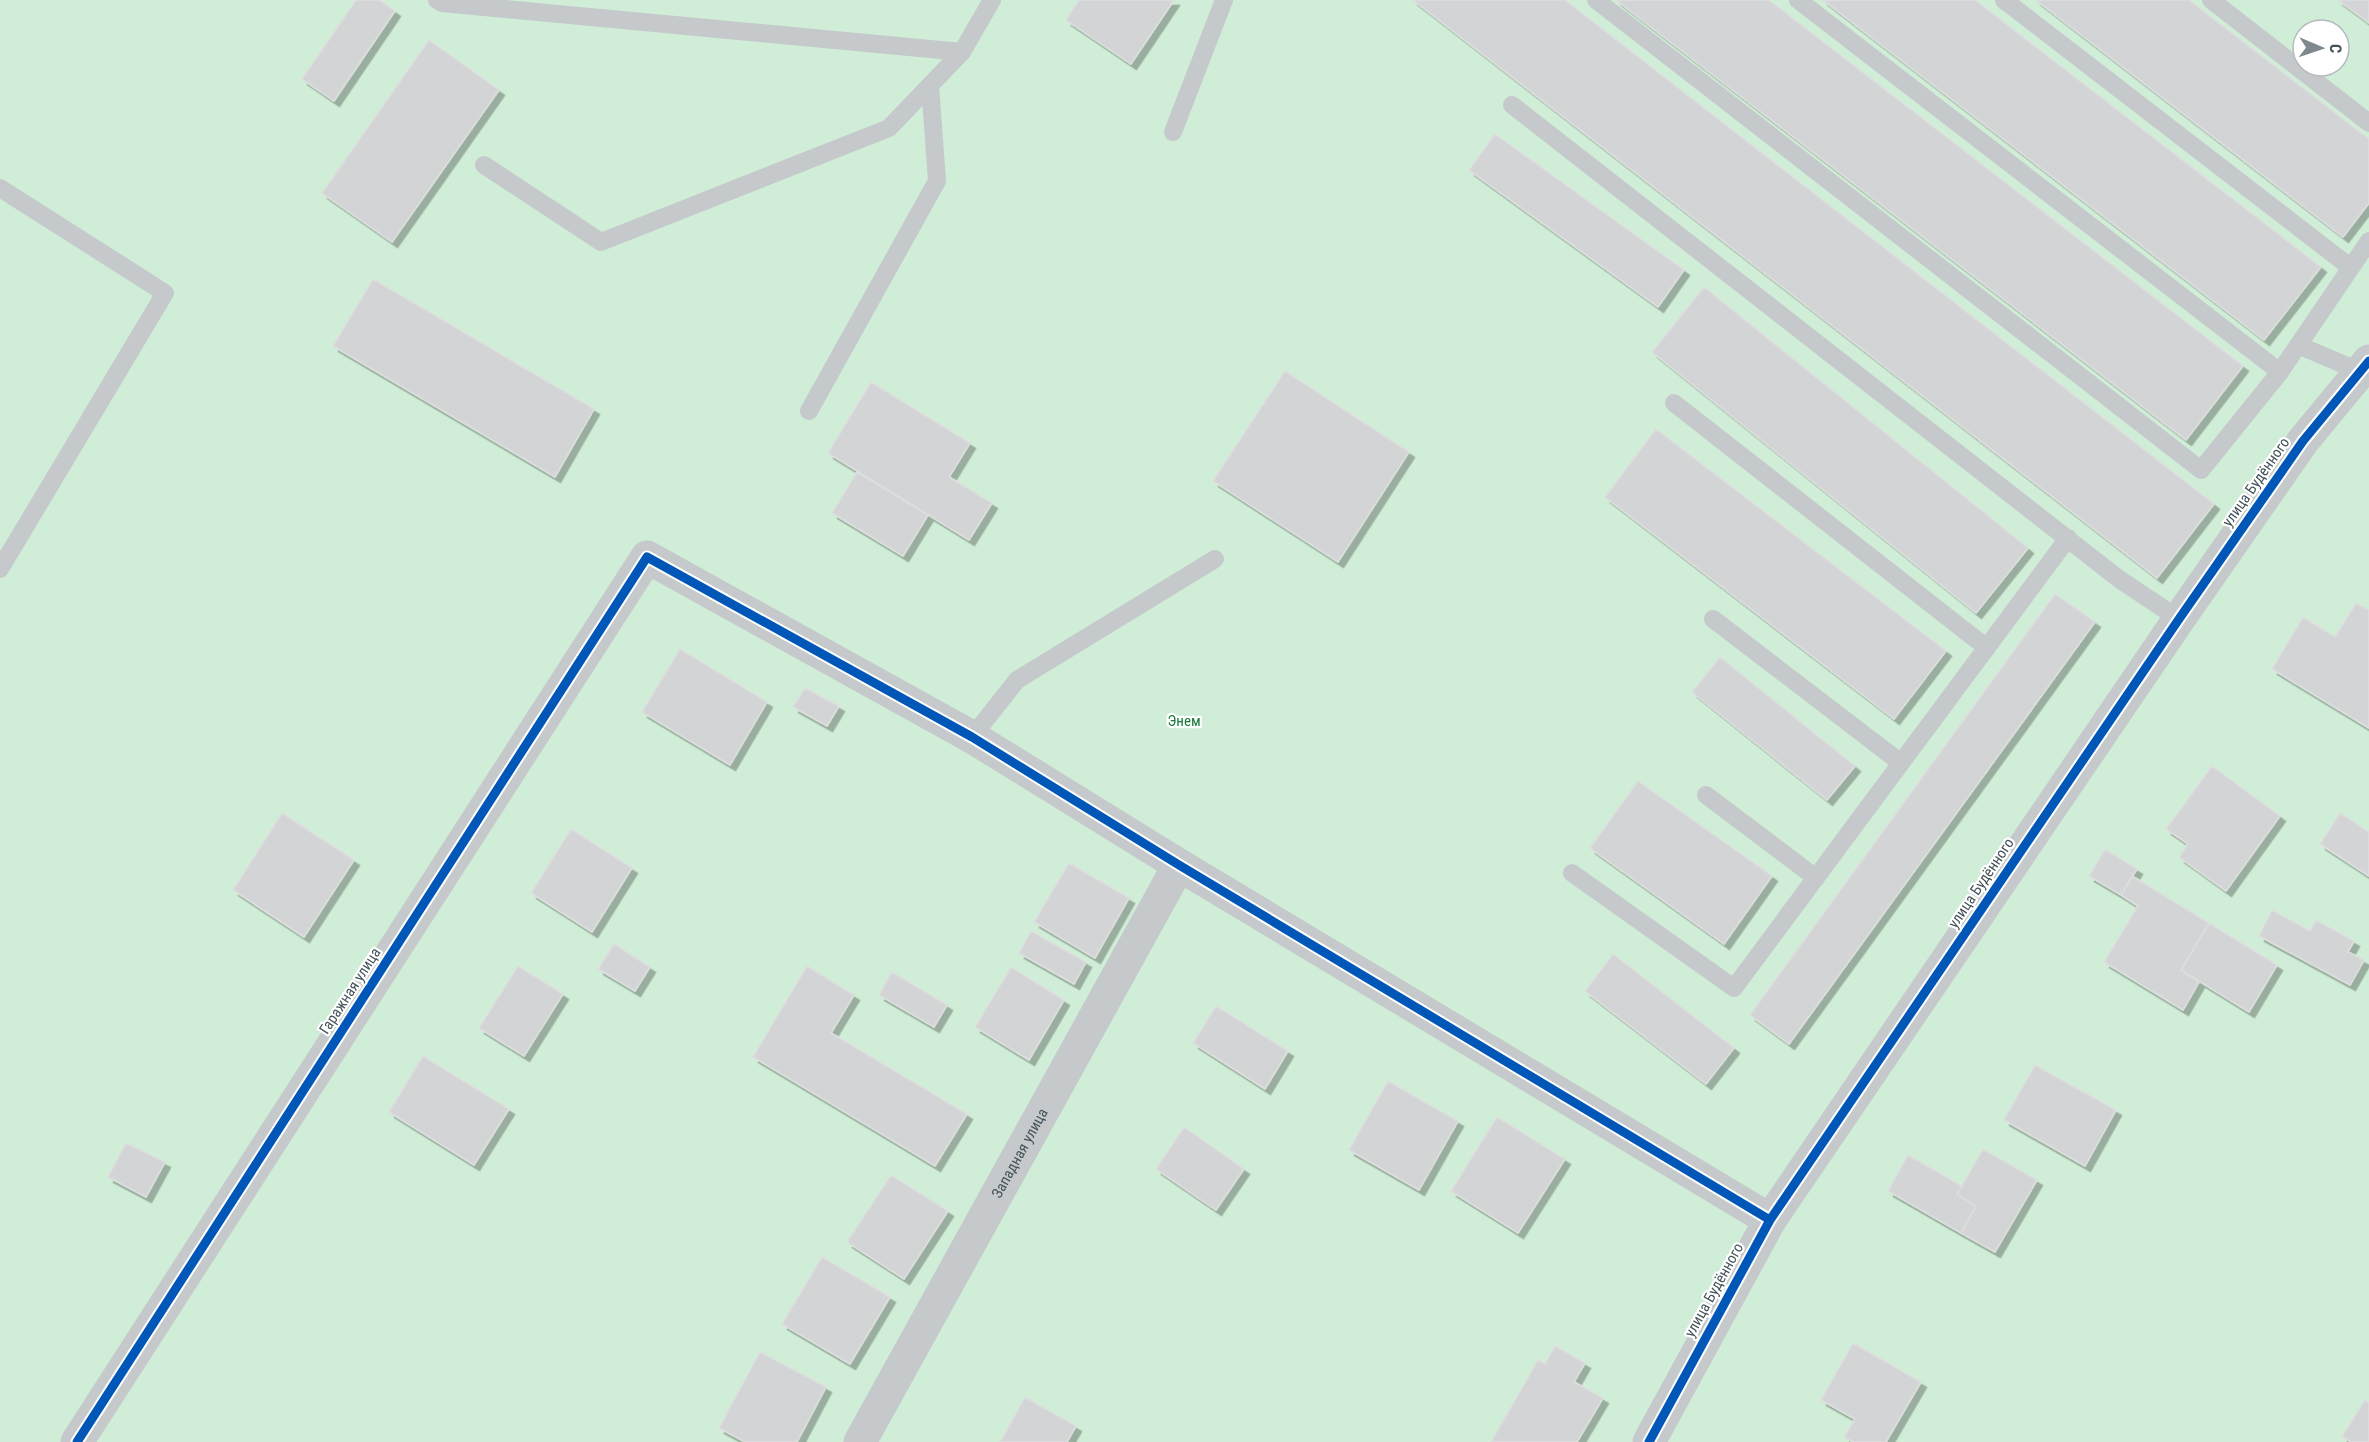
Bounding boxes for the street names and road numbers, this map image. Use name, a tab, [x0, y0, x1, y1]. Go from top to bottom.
street label: улица Будённого	[2219, 434, 2293, 530]
street label: улица Будённого	[1944, 835, 2018, 931]
street label: Гаражная улица	[315, 944, 385, 1038]
street label: Западная улица	[988, 1105, 1052, 1201]
street label: улица Будённого	[1681, 1240, 1747, 1340]

